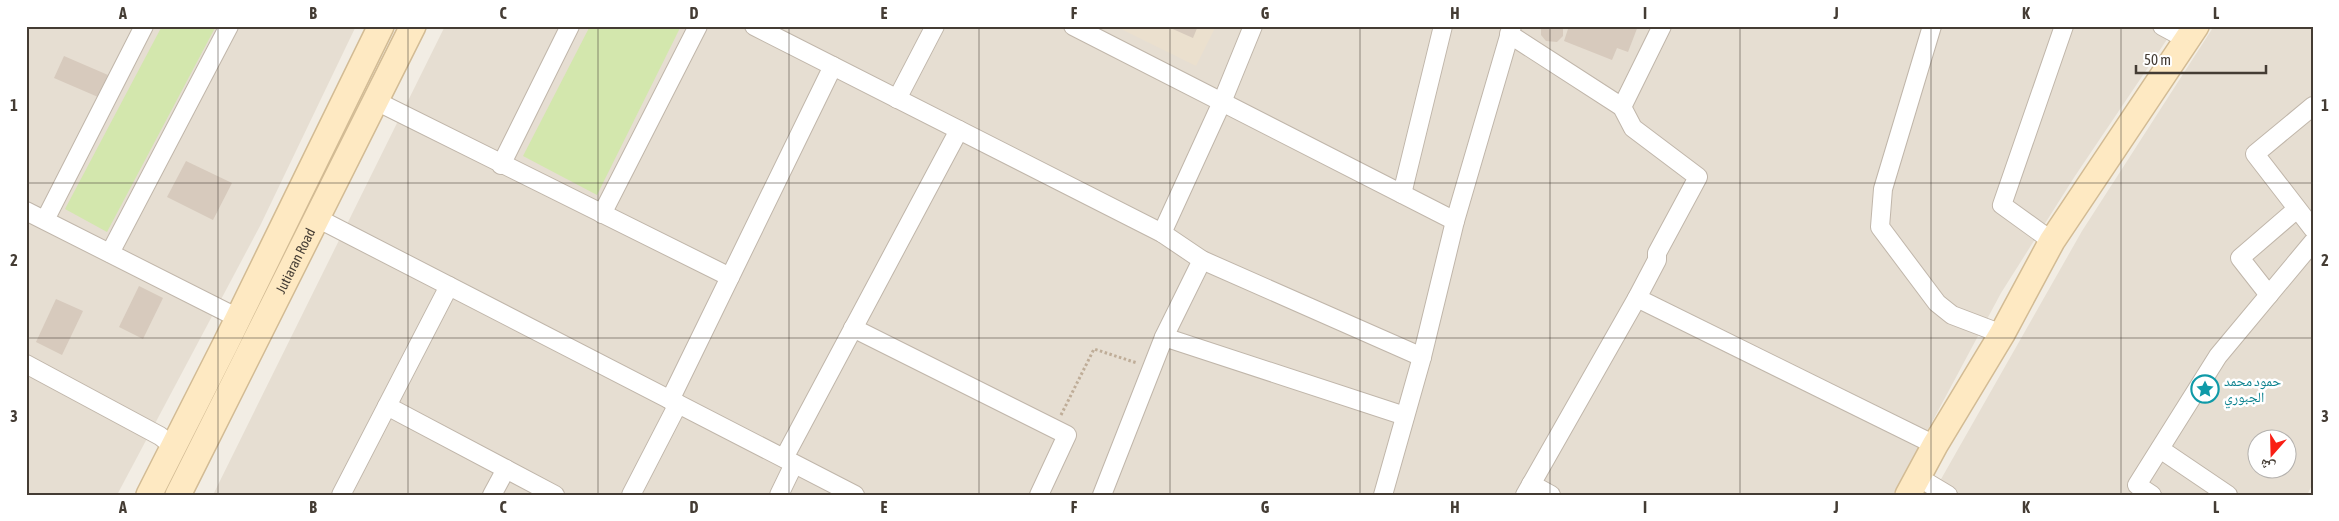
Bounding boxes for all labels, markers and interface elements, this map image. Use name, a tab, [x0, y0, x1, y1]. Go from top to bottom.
text: A	[118, 4, 127, 22]
text: B	[309, 4, 317, 22]
text: C	[499, 4, 507, 22]
text: D	[690, 4, 699, 22]
text: E	[881, 4, 888, 22]
text: F	[1071, 4, 1078, 22]
text: G	[1261, 4, 1270, 22]
text: H	[1450, 4, 1460, 22]
text: I	[1643, 4, 1647, 22]
text: J	[1832, 4, 1839, 22]
text: K	[2022, 4, 2030, 22]
text: L	[2213, 4, 2220, 22]
scale bar	[2136, 42, 2266, 74]
text: 50 m	[2144, 51, 2171, 68]
text: 1	[10, 96, 18, 114]
text: 1	[2321, 96, 2329, 114]
street label: Jutiaran Road	[272, 225, 318, 296]
text: 2	[10, 251, 18, 269]
text: 2	[2321, 251, 2329, 269]
place label: حمود محمد الجبوري	[2224, 373, 2281, 409]
place icon: حمود محمد الجبوري	[2190, 374, 2220, 404]
text: 3	[10, 407, 18, 425]
text: 3	[2321, 407, 2329, 425]
north arrow	[2246, 428, 2296, 478]
text: ش	[2258, 455, 2278, 476]
text: A	[118, 498, 127, 516]
text: B	[309, 498, 317, 516]
text: C	[499, 498, 507, 516]
text: D	[690, 498, 699, 516]
text: E	[881, 498, 888, 516]
text: F	[1071, 498, 1078, 516]
text: G	[1261, 498, 1270, 516]
text: H	[1450, 498, 1460, 516]
text: I	[1643, 498, 1647, 516]
text: J	[1832, 498, 1839, 516]
text: K	[2022, 498, 2030, 516]
text: L	[2213, 498, 2220, 516]

